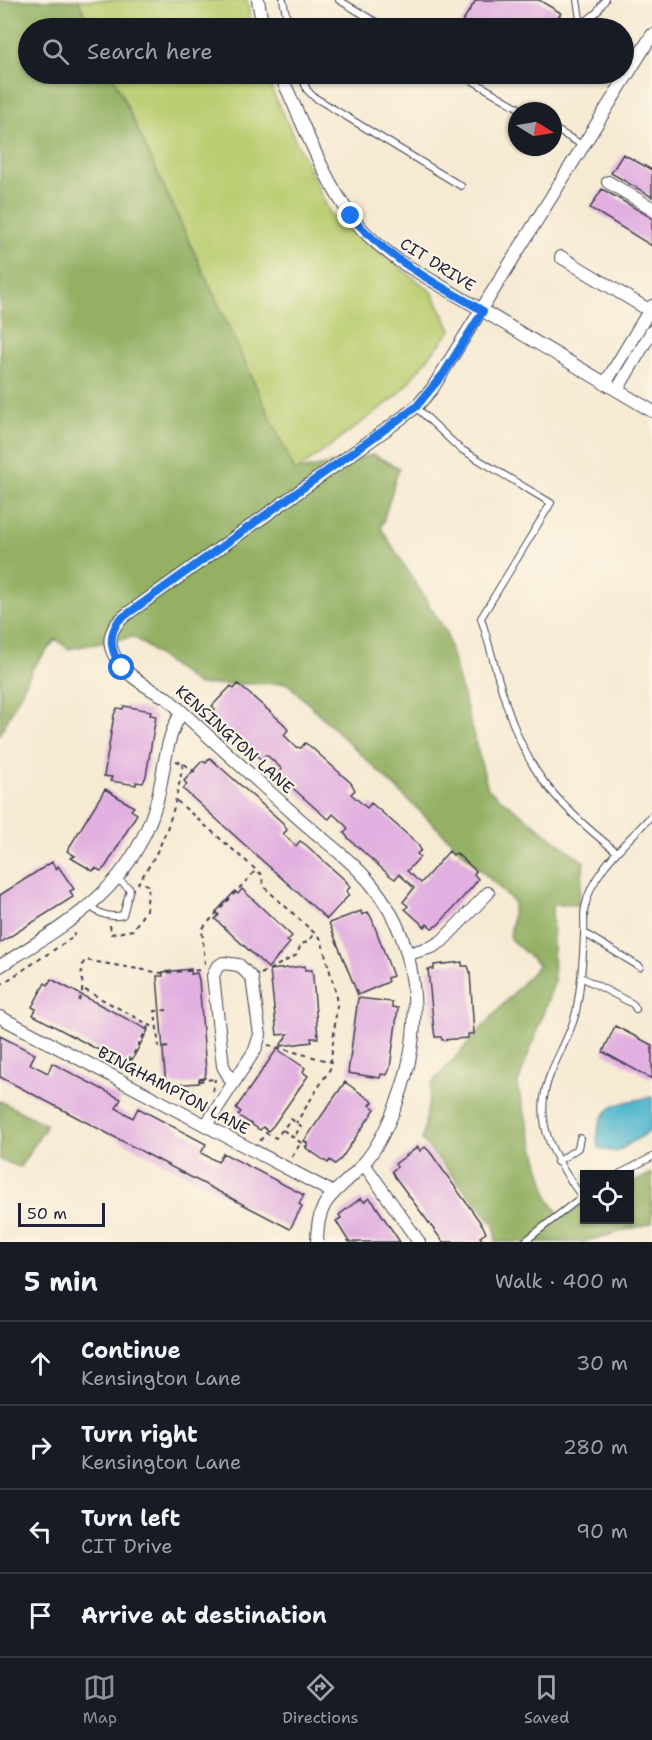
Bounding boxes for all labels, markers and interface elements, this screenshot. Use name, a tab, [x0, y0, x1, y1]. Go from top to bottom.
search box	[18, 18, 634, 84]
icon: search	[39, 35, 72, 68]
text: Search here	[87, 37, 213, 66]
north arrow	[508, 102, 562, 156]
route end	[337, 202, 363, 228]
street label: CIT DRIVE	[396, 233, 479, 296]
route start	[108, 654, 134, 680]
street label: KENSINGTON LANE	[171, 681, 298, 798]
street label: BINGHAMPTON LANE	[94, 1041, 253, 1139]
map controls	[580, 1170, 634, 1224]
button: locate	[580, 1170, 634, 1224]
scale bar	[18, 1200, 105, 1228]
text: 50 m	[27, 1203, 67, 1224]
text: 5 min	[24, 1264, 98, 1299]
text: Walk · 400 m	[495, 1268, 628, 1294]
text: Continue	[81, 1336, 181, 1365]
icon: ahead	[24, 1347, 57, 1380]
text: 30 m	[576, 1350, 628, 1376]
text: Kensington Lane	[81, 1365, 241, 1391]
text: Turn right	[81, 1420, 198, 1449]
icon: right	[24, 1431, 57, 1464]
text: 280 m	[563, 1434, 628, 1460]
text: Kensington Lane	[81, 1449, 241, 1475]
text: Turn left	[81, 1504, 180, 1533]
icon: left	[24, 1515, 57, 1548]
text: 90 m	[576, 1518, 628, 1544]
text: CIT Drive	[81, 1533, 173, 1559]
icon: arrive	[24, 1599, 57, 1632]
text: Arrive at destination	[81, 1601, 327, 1630]
tab: Map	[83, 1671, 117, 1728]
tab: Directions	[282, 1671, 359, 1728]
tab: Saved	[524, 1671, 569, 1728]

